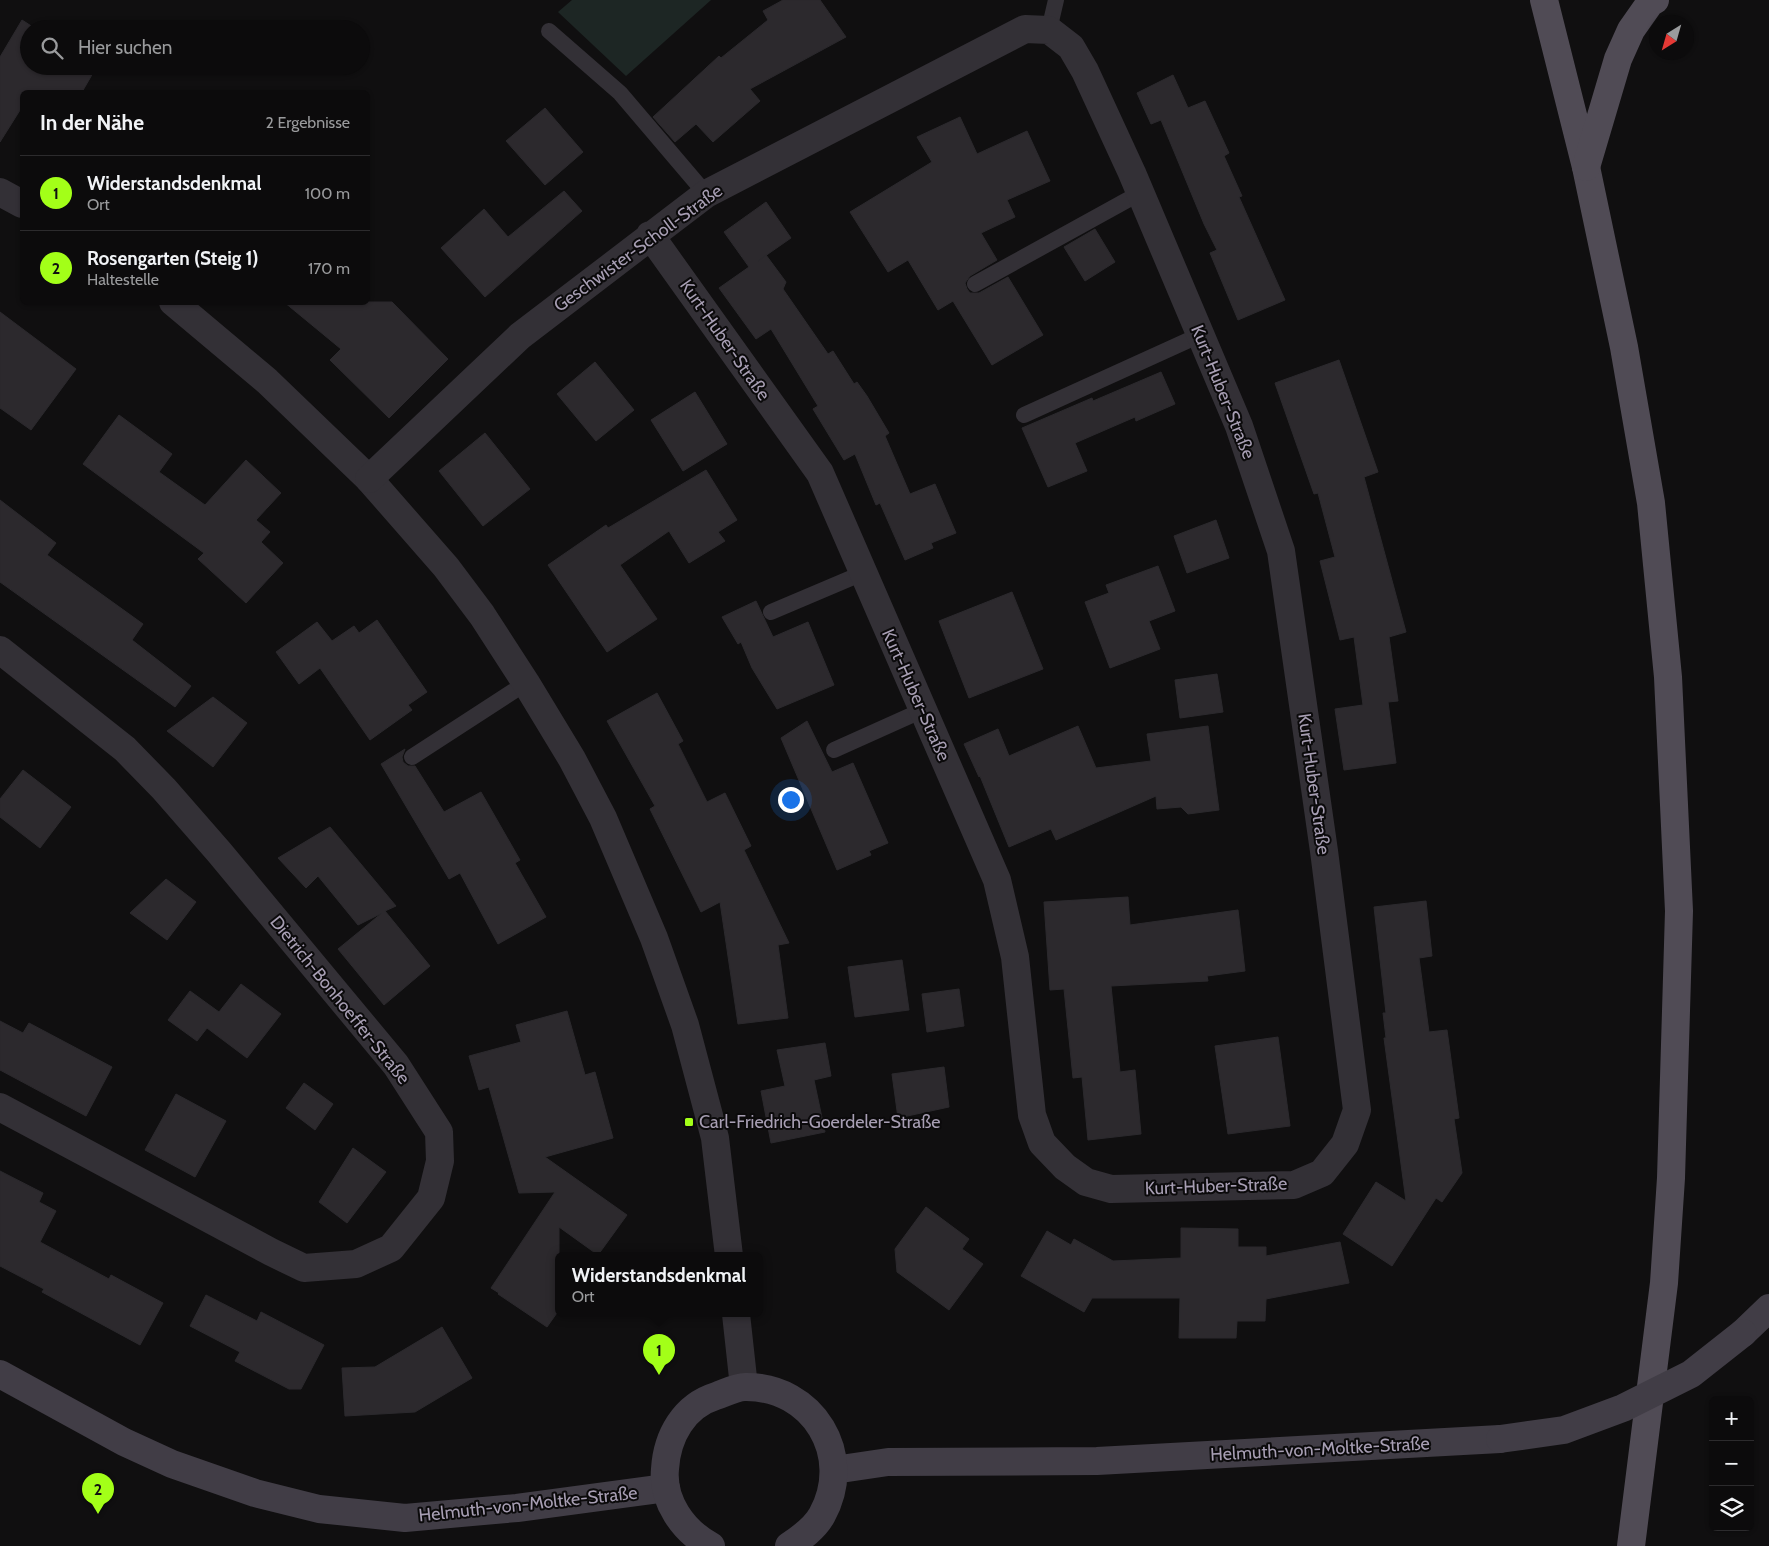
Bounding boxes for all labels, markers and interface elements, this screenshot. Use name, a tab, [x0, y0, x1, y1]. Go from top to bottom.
north arrow	[1649, 15, 1694, 60]
search box	[20, 20, 370, 75]
icon: search	[38, 34, 66, 62]
text: Hier suchen	[78, 36, 172, 59]
text: In der Nähe	[40, 110, 144, 135]
text: 2 Ergebnisse	[266, 113, 350, 132]
text: Widerstandsdenkmal	[87, 172, 261, 195]
street label: Geschwister-Scholl-Straße	[549, 179, 727, 317]
text: 1	[53, 184, 59, 203]
text: 100 m	[305, 184, 350, 203]
text: Ort	[87, 195, 110, 214]
text: Rosengarten (Steig 1)	[87, 247, 259, 270]
text: 2	[52, 259, 60, 278]
text: 170 m	[308, 259, 350, 278]
text: Haltestelle	[87, 270, 159, 289]
street label: Kurt-Huber-Straße	[675, 275, 775, 405]
street label: Kurt-Huber-Straße	[1186, 322, 1260, 462]
street label: Kurt-Huber-Straße	[877, 625, 955, 765]
street label: Kurt-Huber-Straße	[1293, 712, 1335, 856]
your location	[778, 787, 804, 813]
street label: Dietrich-Bonhoeffer-Straße	[265, 911, 415, 1089]
place label: Carl-Friedrich-Goerdeler-Straße	[699, 1111, 941, 1133]
marker: Carl-Friedrich-Goerdeler-Straße	[683, 1116, 695, 1128]
street label: Kurt-Huber-Straße	[1144, 1173, 1288, 1199]
popup	[555, 1252, 763, 1317]
text: Widerstandsdenkmal	[572, 1264, 746, 1287]
text: Ort	[572, 1287, 594, 1306]
pin: 1	[643, 1334, 675, 1375]
map controls	[1709, 1396, 1754, 1531]
button: +	[1709, 1396, 1754, 1441]
street label: Helmuth-von-Moltke-Straße	[1210, 1432, 1430, 1466]
button: −	[1709, 1441, 1754, 1486]
pin: 2	[82, 1473, 114, 1514]
street label: Helmuth-von-Moltke-Straße	[418, 1482, 638, 1526]
button: layers	[1709, 1486, 1754, 1531]

